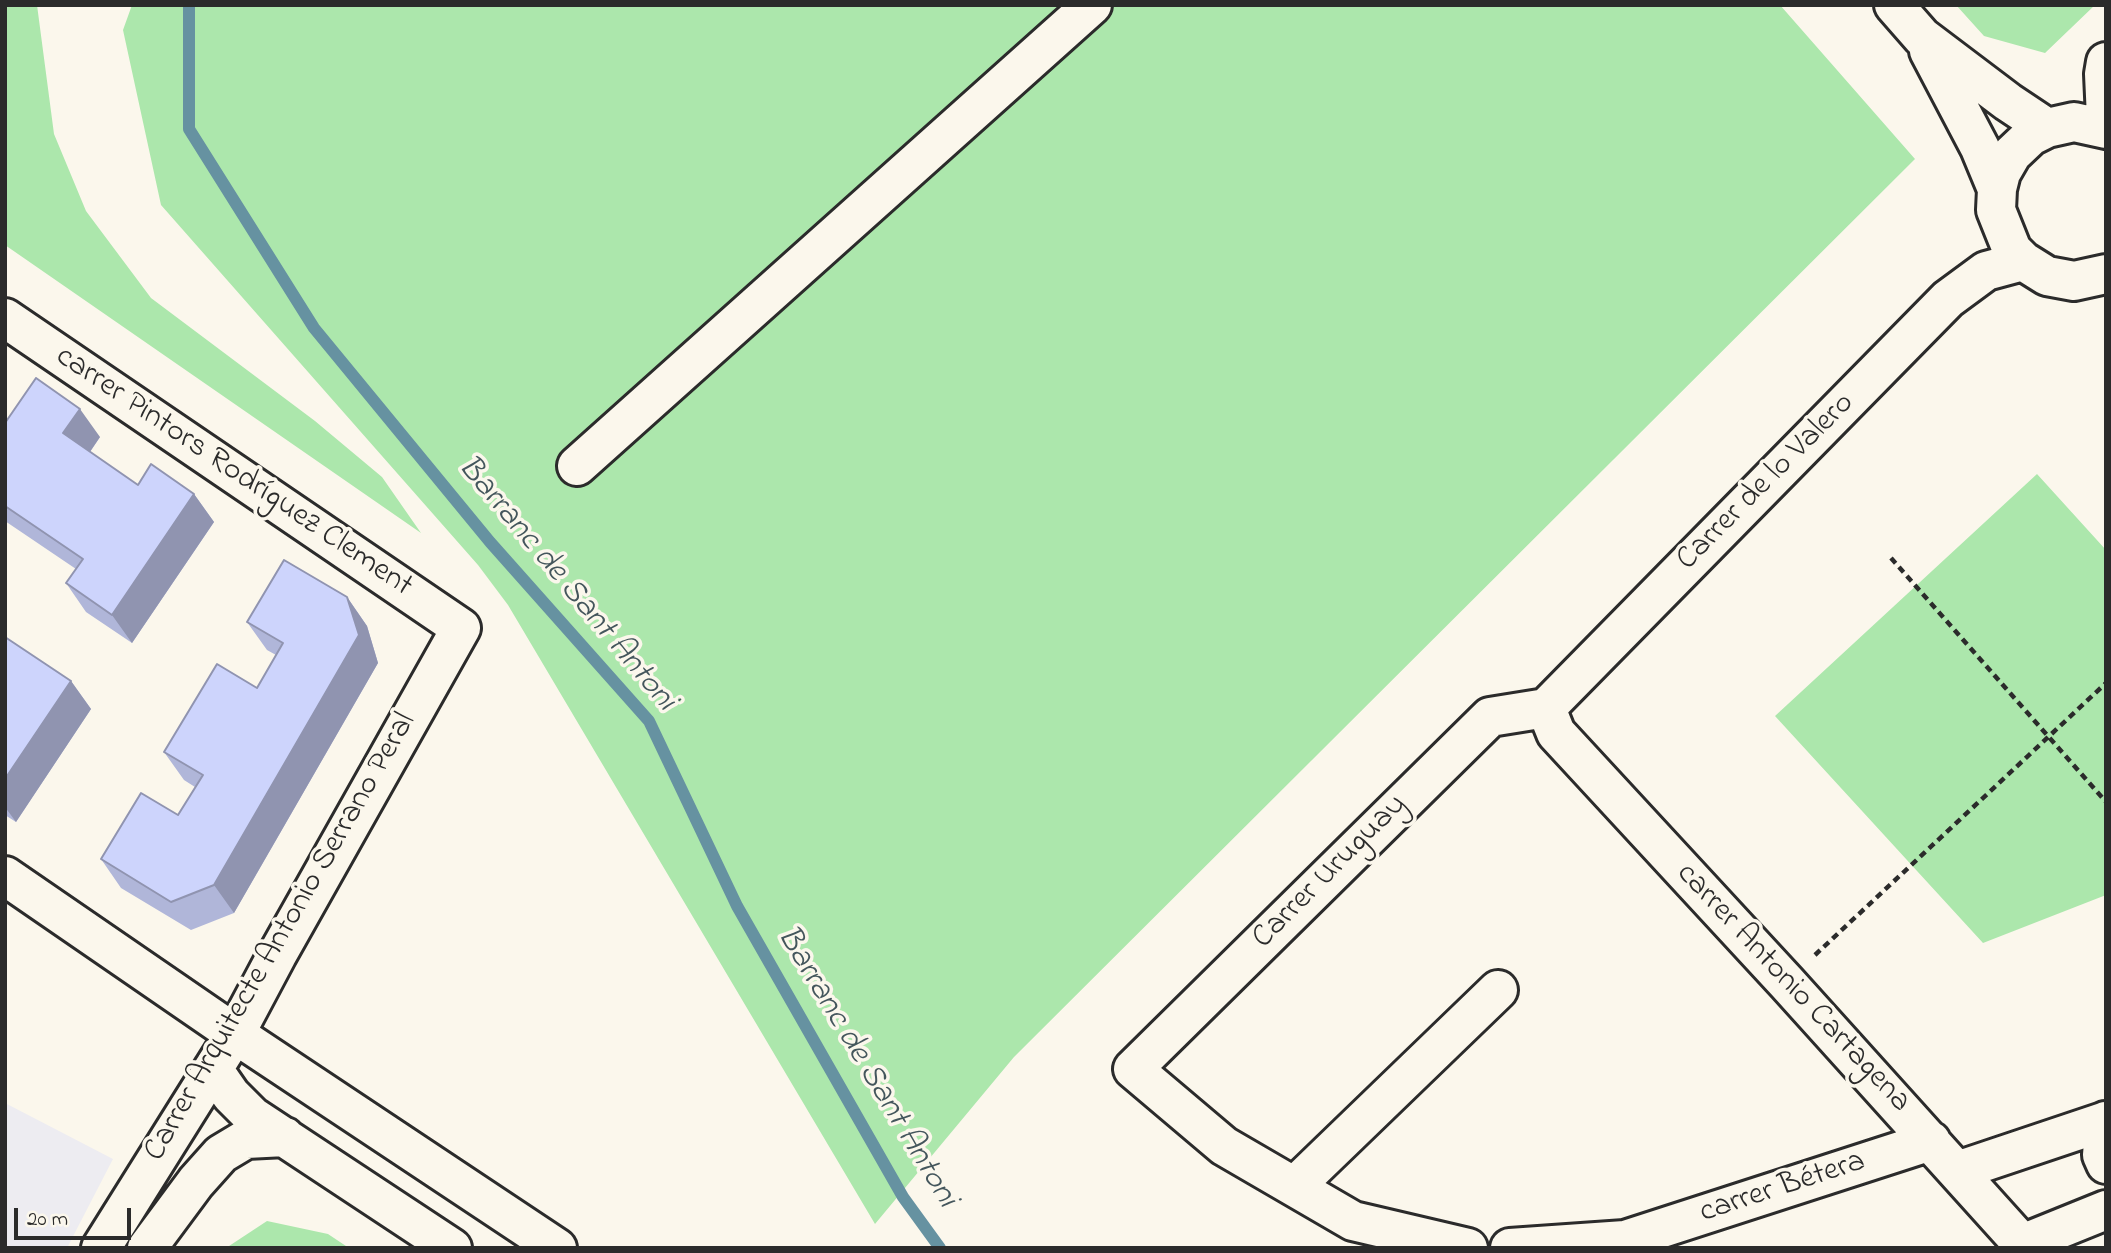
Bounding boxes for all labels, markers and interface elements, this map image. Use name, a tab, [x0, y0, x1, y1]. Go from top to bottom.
street label: carrer Pintors Rodríguez Clement	[47, 339, 419, 607]
street label: Carrer de lo Valero	[1670, 386, 1864, 580]
water label: Barranc de Sant Antoni	[447, 449, 683, 721]
street label: Carrer Arquitecte Antonio Serrano Peral	[138, 707, 426, 1169]
street label: Carrer Uruguay	[1246, 788, 1416, 958]
street label: carrer Antonio Cartagena	[1666, 856, 1918, 1122]
water label: Barranc de Sant Antoni	[765, 920, 965, 1216]
street label: carrer Bétera	[1695, 1144, 1871, 1234]
scale bar	[18, 1194, 135, 1238]
text: 20 m	[27, 1205, 68, 1235]

